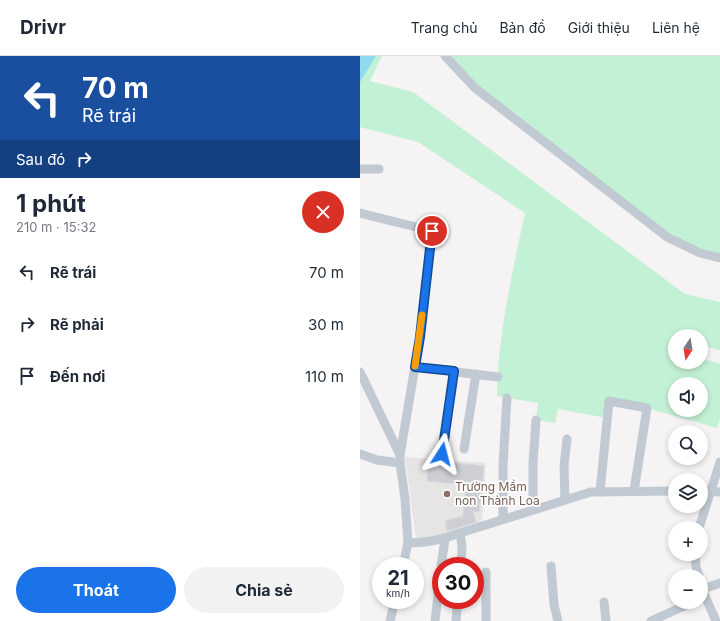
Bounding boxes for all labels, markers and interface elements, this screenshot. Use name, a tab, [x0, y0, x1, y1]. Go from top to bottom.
text: Drivr	[20, 16, 66, 39]
text: Trang chủ	[411, 19, 477, 36]
text: Bản đồ	[499, 19, 546, 36]
text: Giới thiệu	[568, 19, 630, 36]
text: Liên hệ	[652, 19, 700, 36]
text: 70 m	[82, 71, 149, 105]
icon: left	[16, 72, 68, 124]
text: Rẽ trái	[82, 105, 136, 126]
icon: right	[73, 148, 95, 170]
text: Sau đó	[16, 150, 65, 169]
text: 1 phút	[16, 189, 86, 218]
button: close	[302, 191, 344, 233]
pin	[415, 214, 449, 248]
text: 210 m · 15:32	[16, 219, 96, 235]
icon: arrive	[421, 220, 443, 242]
icon: left	[16, 261, 38, 283]
text: Rẽ trái	[50, 263, 96, 282]
text: 70 m	[309, 263, 344, 282]
icon: right	[16, 313, 38, 335]
text: Rẽ phải	[50, 315, 104, 334]
text: 30 m	[308, 315, 344, 334]
north arrow	[668, 329, 708, 369]
map controls	[668, 329, 708, 609]
icon: arrive	[16, 365, 38, 387]
text: Đến nơi	[50, 367, 105, 386]
text: 110 m	[305, 367, 344, 386]
button: sound	[668, 377, 708, 417]
button: search	[668, 425, 708, 465]
position arrow	[421, 433, 463, 475]
button: layers	[668, 473, 708, 513]
place label: Trường Mầm non Thành Loa	[455, 479, 540, 508]
marker: Trường Mầm non Thành Loa	[442, 489, 452, 499]
button: +	[668, 521, 708, 561]
speed limit sign: 30	[432, 557, 484, 609]
text: 21	[387, 566, 409, 590]
button: Thoát	[16, 567, 176, 613]
button: Chia sẻ	[184, 567, 344, 613]
button: −	[668, 569, 708, 609]
text: km/h	[386, 587, 410, 599]

